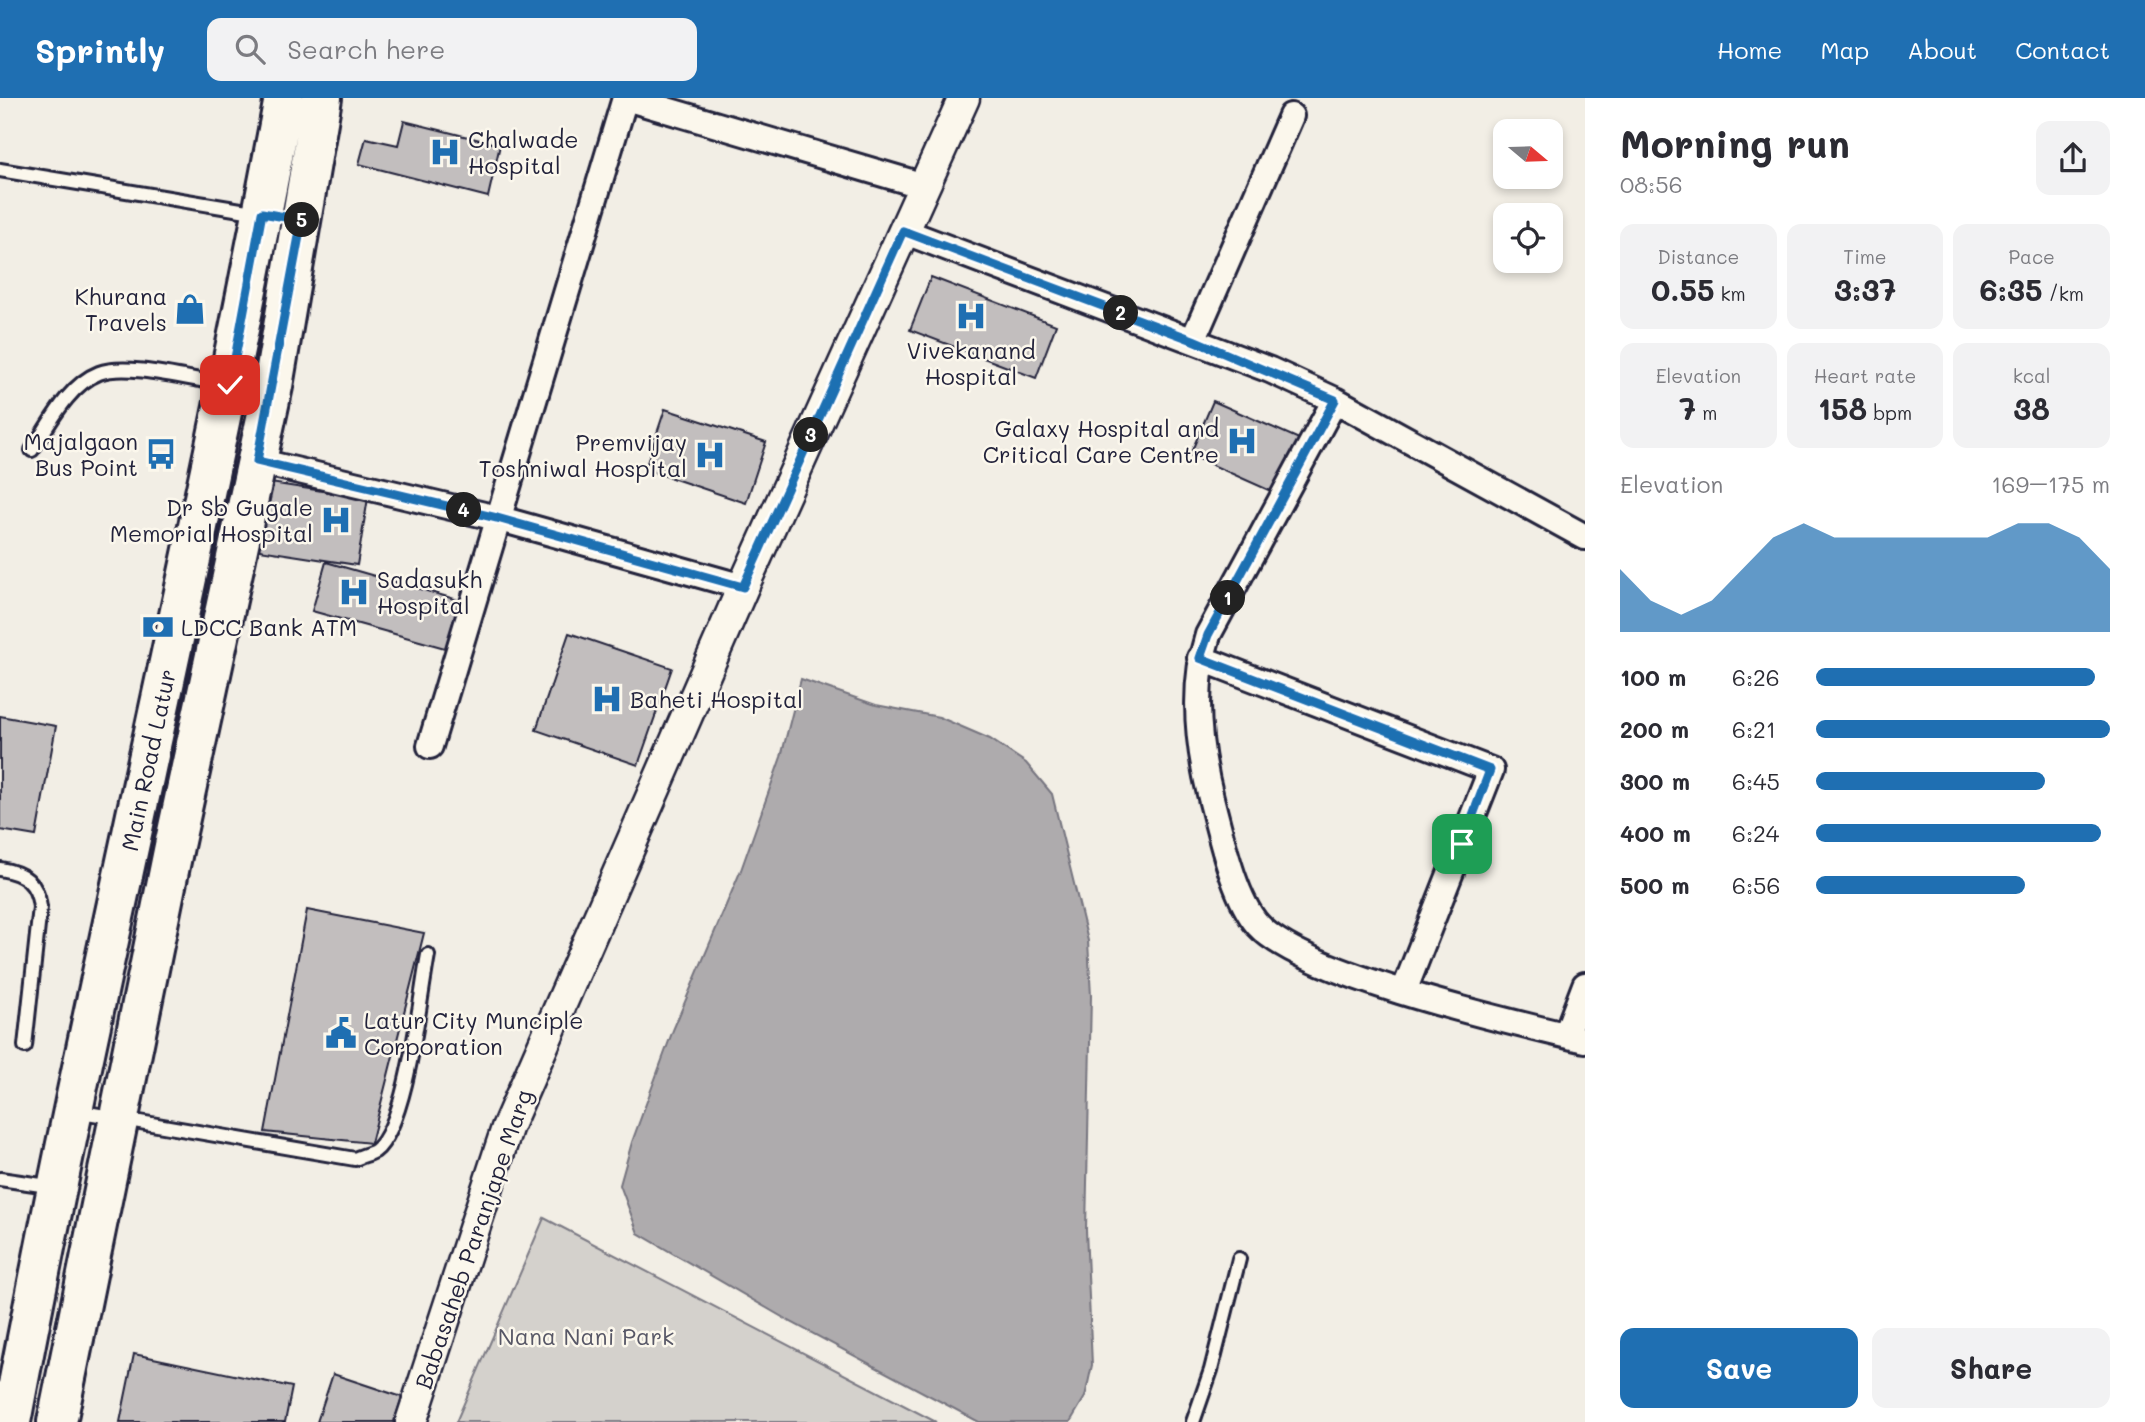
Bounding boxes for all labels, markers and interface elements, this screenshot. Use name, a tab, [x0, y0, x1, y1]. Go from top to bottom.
search box	[207, 18, 697, 81]
text: Sprintly	[35, 28, 165, 71]
icon: search	[231, 30, 269, 68]
text: Search here	[287, 32, 445, 66]
text: Home	[1717, 34, 1782, 65]
text: Map	[1820, 34, 1869, 65]
text: About	[1907, 34, 1977, 65]
text: Contact	[2015, 34, 2110, 65]
text: Morning run	[1620, 118, 1850, 168]
north arrow	[1493, 119, 1563, 189]
map controls	[1493, 119, 1563, 273]
button: share	[2036, 121, 2110, 195]
place label: Chalwade Hospital	[468, 124, 579, 180]
hospital icon: Chalwade Hospital	[428, 135, 462, 169]
text: 08:56	[1620, 169, 1683, 199]
pin: 5	[284, 202, 320, 238]
button: locate	[1493, 203, 1563, 273]
text: 5	[296, 207, 307, 232]
text: Distance	[1657, 244, 1739, 269]
text: Time	[1843, 244, 1887, 269]
text: Pace	[2008, 244, 2055, 269]
text: 0.55	[1651, 269, 1714, 309]
text: 3:37	[1834, 269, 1896, 309]
text: 6:35	[1979, 269, 2043, 309]
place label: Khurana Travels	[75, 281, 167, 337]
text: km	[1714, 281, 1746, 306]
text: /km	[2043, 281, 2084, 306]
shop icon: Khurana Travels	[173, 292, 207, 326]
pin: 2	[1104, 296, 1138, 330]
hospital icon: Vivekanand Hospital	[954, 299, 988, 333]
text: 2	[1115, 300, 1126, 325]
place label: Vivekanand Hospital	[906, 335, 1036, 391]
pin	[200, 355, 260, 415]
text: Elevation	[1656, 363, 1741, 388]
text: Heart rate	[1814, 363, 1916, 388]
text: kcal	[2013, 363, 2051, 388]
icon: check	[211, 366, 249, 404]
text: 7	[1679, 388, 1696, 428]
text: 158	[1818, 388, 1867, 428]
text: 38	[2013, 388, 2050, 428]
text: m	[1696, 400, 1717, 425]
text: bpm	[1867, 400, 1912, 425]
place label: Galaxy Hospital and Critical Care Centre	[983, 413, 1219, 469]
pin: 3	[794, 418, 828, 452]
text: 3	[805, 422, 816, 447]
hospital icon: Galaxy Hospital and Critical Care Centre	[1225, 424, 1259, 458]
place label: Majalgaon Bus Point	[23, 426, 138, 482]
place label: Premvijay Toshniwal Hospital	[479, 427, 687, 483]
bus stop icon: Majalgaon Bus Point	[144, 437, 178, 471]
hospital icon: Premvijay Toshniwal Hospital	[693, 438, 727, 472]
text: Elevation	[1620, 469, 1723, 499]
text: 169–175 m	[1991, 469, 2110, 499]
place label: Dr Sb Gugale Memorial Hospital	[110, 492, 313, 548]
pin: 4	[447, 492, 482, 528]
text: 4	[457, 497, 470, 522]
hospital icon: Dr Sb Gugale Memorial Hospital	[319, 503, 353, 537]
place label: Sadasukh Hospital	[377, 564, 482, 620]
hospital icon: Sadasukh Hospital	[337, 575, 371, 609]
pin: 1	[1210, 580, 1246, 616]
text: 1	[1223, 585, 1232, 610]
bank icon: LDCC Bank ATM	[141, 610, 175, 644]
place label: LDCC Bank ATM	[181, 612, 357, 642]
text: 100 m	[1620, 662, 1686, 692]
text: 6:26	[1732, 662, 1780, 692]
street label: Main Road Latur	[114, 666, 182, 854]
hospital icon: Baheti Hospital	[590, 682, 624, 716]
place label: Baheti Hospital	[630, 684, 803, 714]
text: 200 m	[1620, 714, 1689, 744]
text: 6:21	[1732, 714, 1776, 744]
text: 300 m	[1620, 766, 1690, 796]
text: 6:45	[1732, 766, 1780, 796]
pin	[1432, 814, 1492, 874]
text: 400 m	[1620, 818, 1691, 848]
text: 6:24	[1732, 818, 1779, 848]
icon: arrive	[1443, 825, 1481, 863]
text: 500 m	[1620, 870, 1690, 900]
text: 6:56	[1732, 870, 1780, 900]
place label: Latur City Munciple Corporation	[364, 1005, 583, 1061]
public building icon: Latur City Munciple Corporation	[324, 1016, 358, 1050]
street label: Babasaheb Paranjape Marg	[408, 1085, 538, 1393]
park label: Nana Nani Park	[498, 1321, 674, 1351]
button: Save	[1620, 1328, 1858, 1408]
button: Share	[1872, 1328, 2110, 1408]

